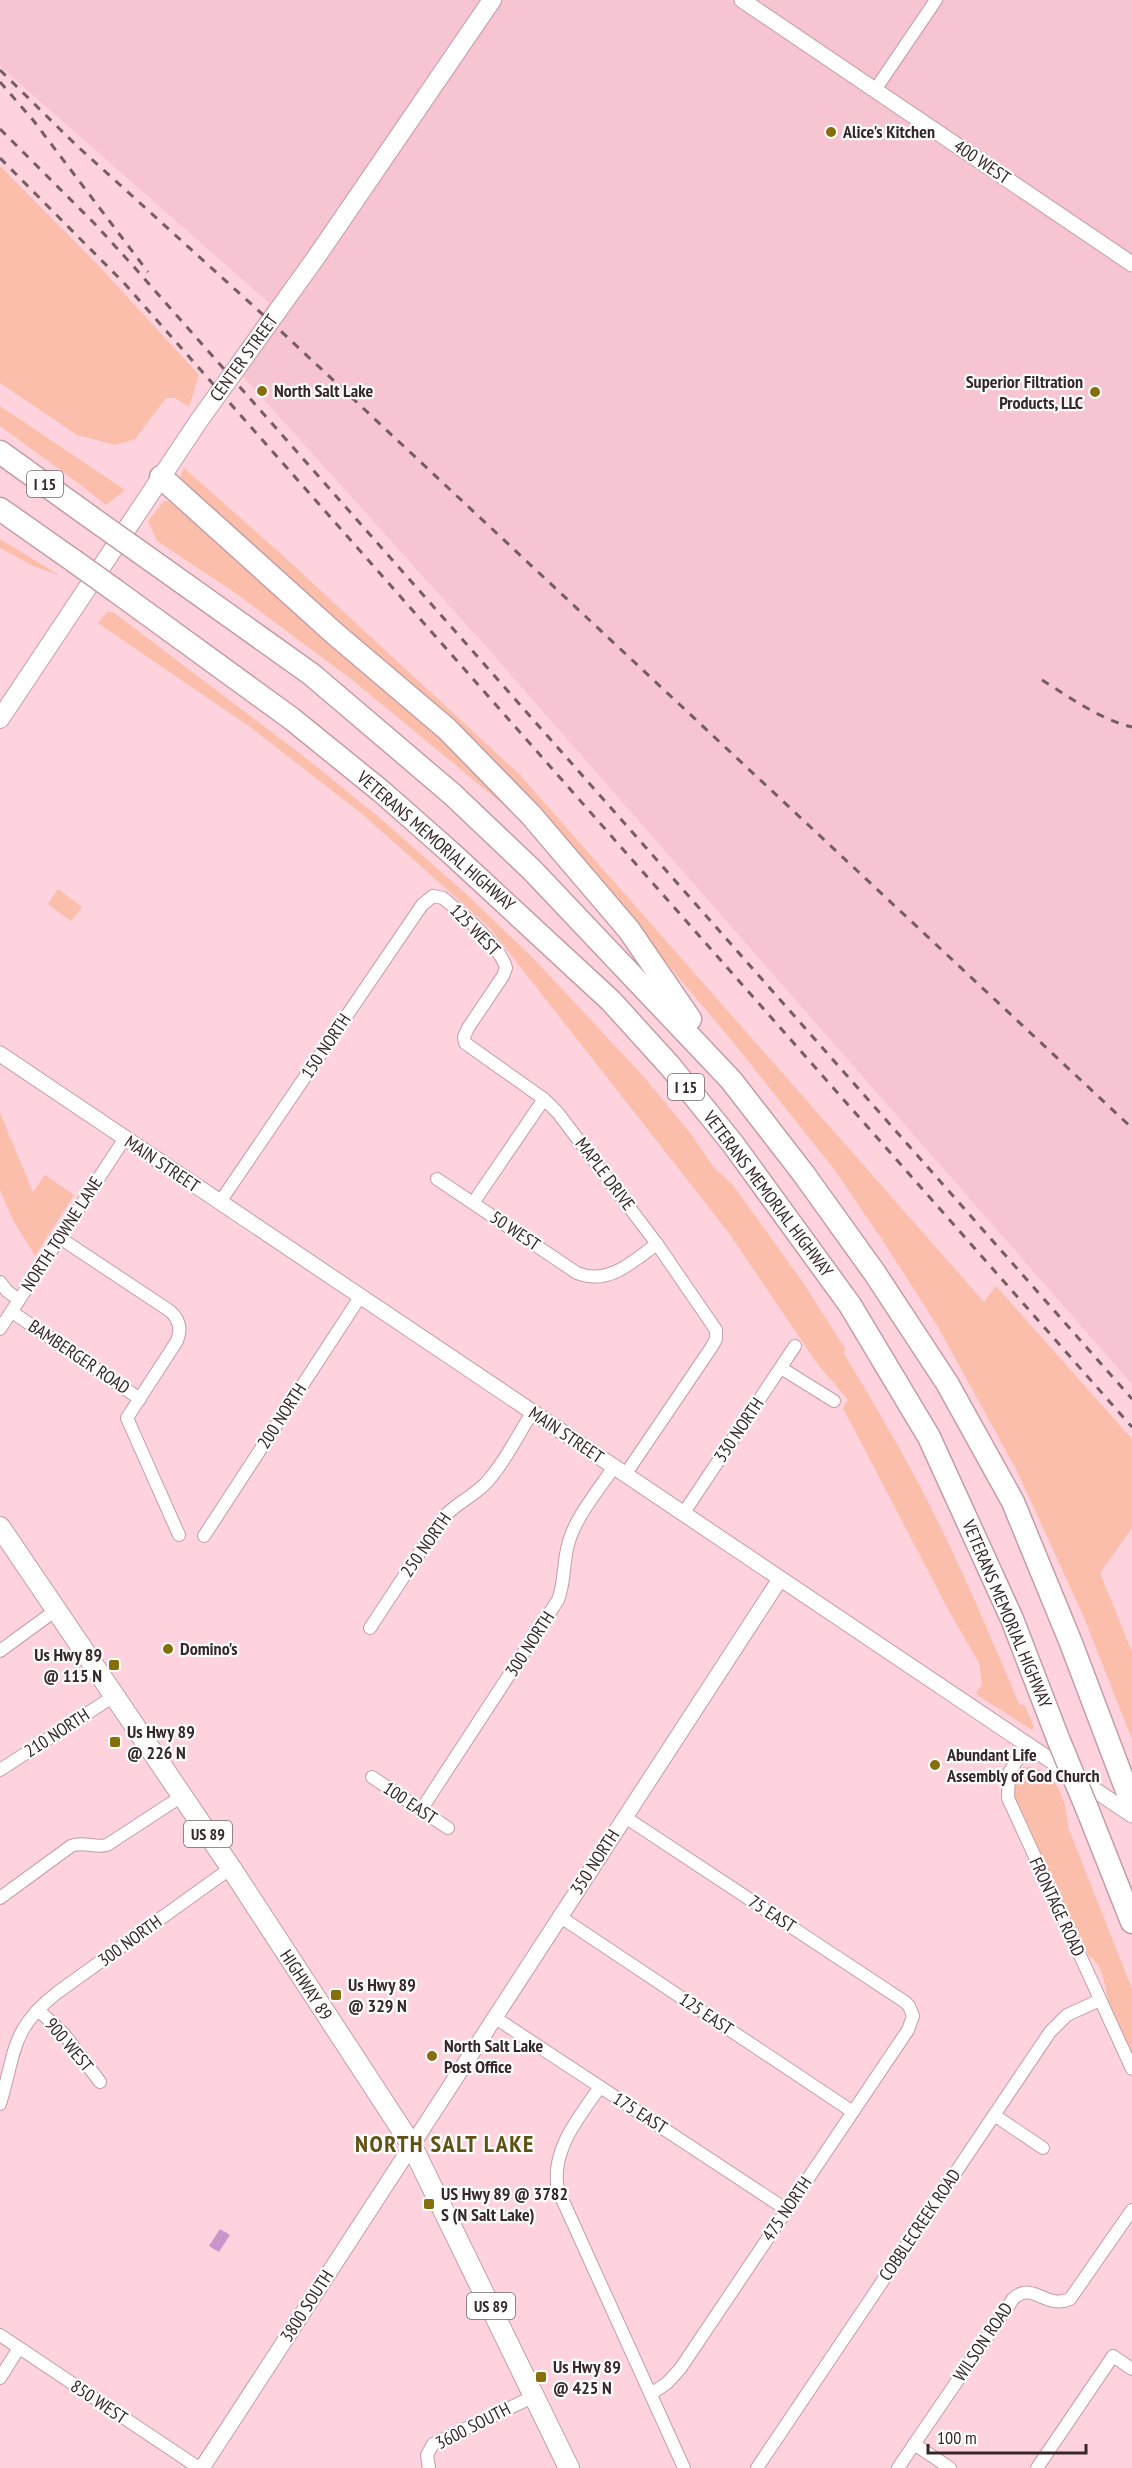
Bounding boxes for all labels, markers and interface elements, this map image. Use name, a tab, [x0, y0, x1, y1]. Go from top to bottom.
place label: Alice's Kitchen	[842, 120, 935, 143]
marker: Alice's Kitchen	[824, 125, 838, 139]
street label: 400 WEST	[950, 134, 1015, 189]
street label: CENTER STREET	[204, 310, 283, 406]
place label: Superior Filtration Products, LLC	[966, 370, 1083, 414]
place label: North Salt Lake	[274, 379, 373, 402]
marker: North Salt Lake	[255, 384, 269, 398]
marker: Superior Filtration Products, LLC	[1088, 385, 1102, 399]
road number: I 15	[27, 471, 63, 497]
street label: VETERANS MEMORIAL HIGHWAY	[352, 765, 521, 916]
street label: 125 WEST	[445, 899, 506, 960]
street label: 150 NORTH	[296, 1009, 356, 1082]
road number: I 15	[668, 1074, 704, 1100]
street label: VETERANS MEMORIAL HIGHWAY	[698, 1105, 839, 1282]
street label: MAIN STREET	[120, 1130, 204, 1197]
street label: MAPLE DRIVE	[571, 1133, 640, 1215]
street label: NORTH TOWNE LANE	[16, 1172, 107, 1295]
street label: 50 WEST	[486, 1206, 545, 1256]
street label: BAMBERGER ROAD	[24, 1314, 134, 1399]
street label: 200 NORTH	[252, 1379, 311, 1453]
street label: 330 NORTH	[709, 1393, 769, 1466]
street label: MAIN STREET	[524, 1401, 608, 1468]
street label: 250 NORTH	[395, 1508, 456, 1581]
street label: VETERANS MEMORIAL HIGHWAY	[957, 1515, 1058, 1712]
street label: 300 NORTH	[500, 1607, 559, 1681]
place label: Domino's	[180, 1637, 238, 1660]
marker: Domino's	[161, 1642, 175, 1656]
place label: Us Hwy 89 @ 115 N	[34, 1643, 102, 1687]
marker: Us Hwy 89 @ 115 N	[107, 1658, 121, 1672]
street label: 210 NORTH	[20, 1703, 94, 1762]
place label: Us Hwy 89 @ 226 N	[127, 1720, 195, 1764]
marker: Us Hwy 89 @ 226 N	[108, 1735, 122, 1749]
place label: Abundant Life Assembly of God Church	[946, 1743, 1100, 1787]
marker: Abundant Life Assembly of God Church	[928, 1758, 942, 1772]
street label: 100 EAST	[379, 1776, 442, 1829]
road number: US 89	[184, 1821, 232, 1847]
street label: 350 NORTH	[565, 1825, 624, 1899]
street label: FRONTAGE ROAD	[1025, 1854, 1090, 1960]
street label: 75 EAST	[744, 1890, 800, 1937]
street label: 300 NORTH	[93, 1910, 166, 1971]
street label: HIGHWAY 89	[275, 1945, 338, 2024]
place label: Us Hwy 89 @ 329 N	[348, 1973, 416, 2017]
street label: 125 EAST	[675, 1987, 738, 2040]
marker: Us Hwy 89 @ 329 N	[329, 1988, 343, 2002]
street label: 900 WEST	[40, 2013, 99, 2076]
place label: North Salt Lake Post Office	[444, 2034, 543, 2078]
marker: North Salt Lake Post Office	[425, 2049, 439, 2063]
street label: 175 EAST	[609, 2087, 672, 2139]
district label: NORTH SALT LAKE	[355, 2128, 535, 2159]
street label: COBBLECREEK ROAD	[874, 2164, 965, 2285]
street label: 475 NORTH	[757, 2172, 817, 2245]
place label: US Hwy 89 @ 3782 S (N Salt Lake)	[441, 2182, 568, 2226]
marker: US Hwy 89 @ 3782 S (N Salt Lake)	[422, 2197, 436, 2211]
street label: 3800 SOUTH	[275, 2266, 338, 2346]
road number: US 89	[467, 2293, 515, 2319]
street label: WILSON ROAD	[948, 2298, 1017, 2386]
place label: Us Hwy 89 @ 425 N	[553, 2355, 621, 2399]
marker: Us Hwy 89 @ 425 N	[534, 2370, 548, 2384]
street label: 850 WEST	[67, 2374, 132, 2429]
street label: 3600 SOUTH	[432, 2397, 514, 2454]
scale bar	[928, 2417, 1086, 2455]
text: 100 m	[937, 2426, 977, 2449]

